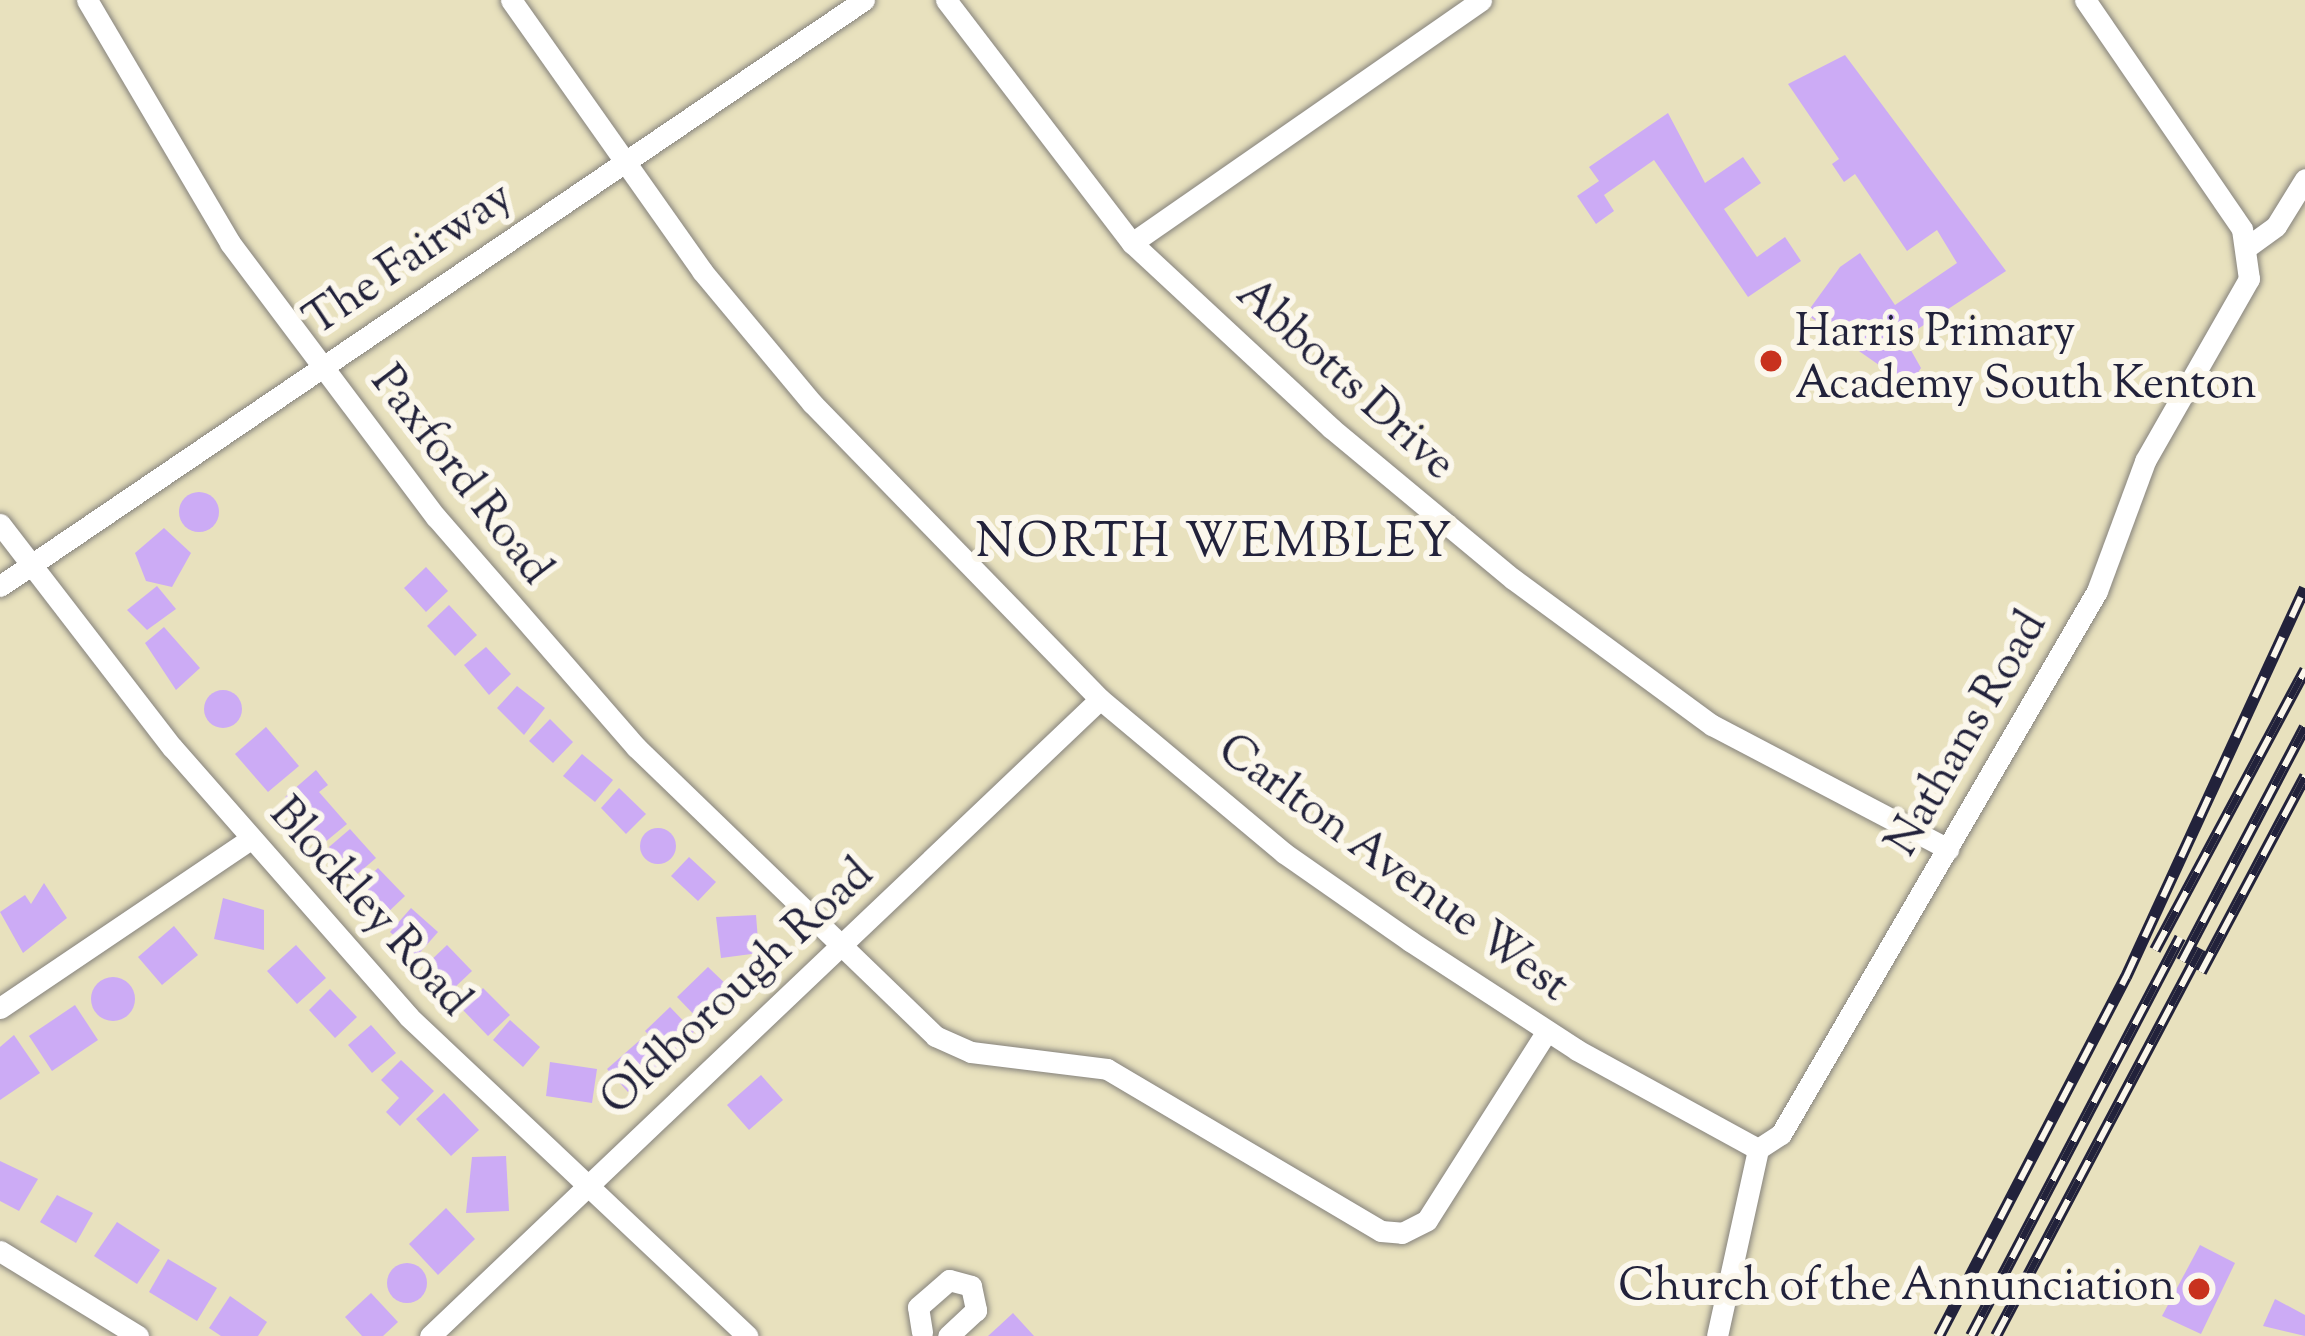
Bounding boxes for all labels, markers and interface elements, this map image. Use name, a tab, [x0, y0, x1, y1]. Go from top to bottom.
street label: The Fairway	[296, 172, 524, 350]
street label: Abbotts Drive	[1224, 269, 1464, 493]
place label: Harris Primary Academy South Kenton	[1795, 308, 2257, 414]
marker: Harris Primary Academy South Kenton	[1758, 348, 1784, 374]
street label: Paxford Road	[357, 357, 561, 597]
district label: NORTH WEMBLEY	[975, 516, 1455, 574]
street label: Nathans Road	[1877, 603, 2061, 867]
street label: Carlton Avenue West	[1206, 725, 1578, 1015]
street label: Blockley Road	[256, 789, 480, 1029]
street label: Oldborough Road	[592, 849, 886, 1129]
place label: Church of the Annunciation	[1618, 1262, 2175, 1316]
marker: Church of the Annunciation	[2186, 1276, 2212, 1302]

